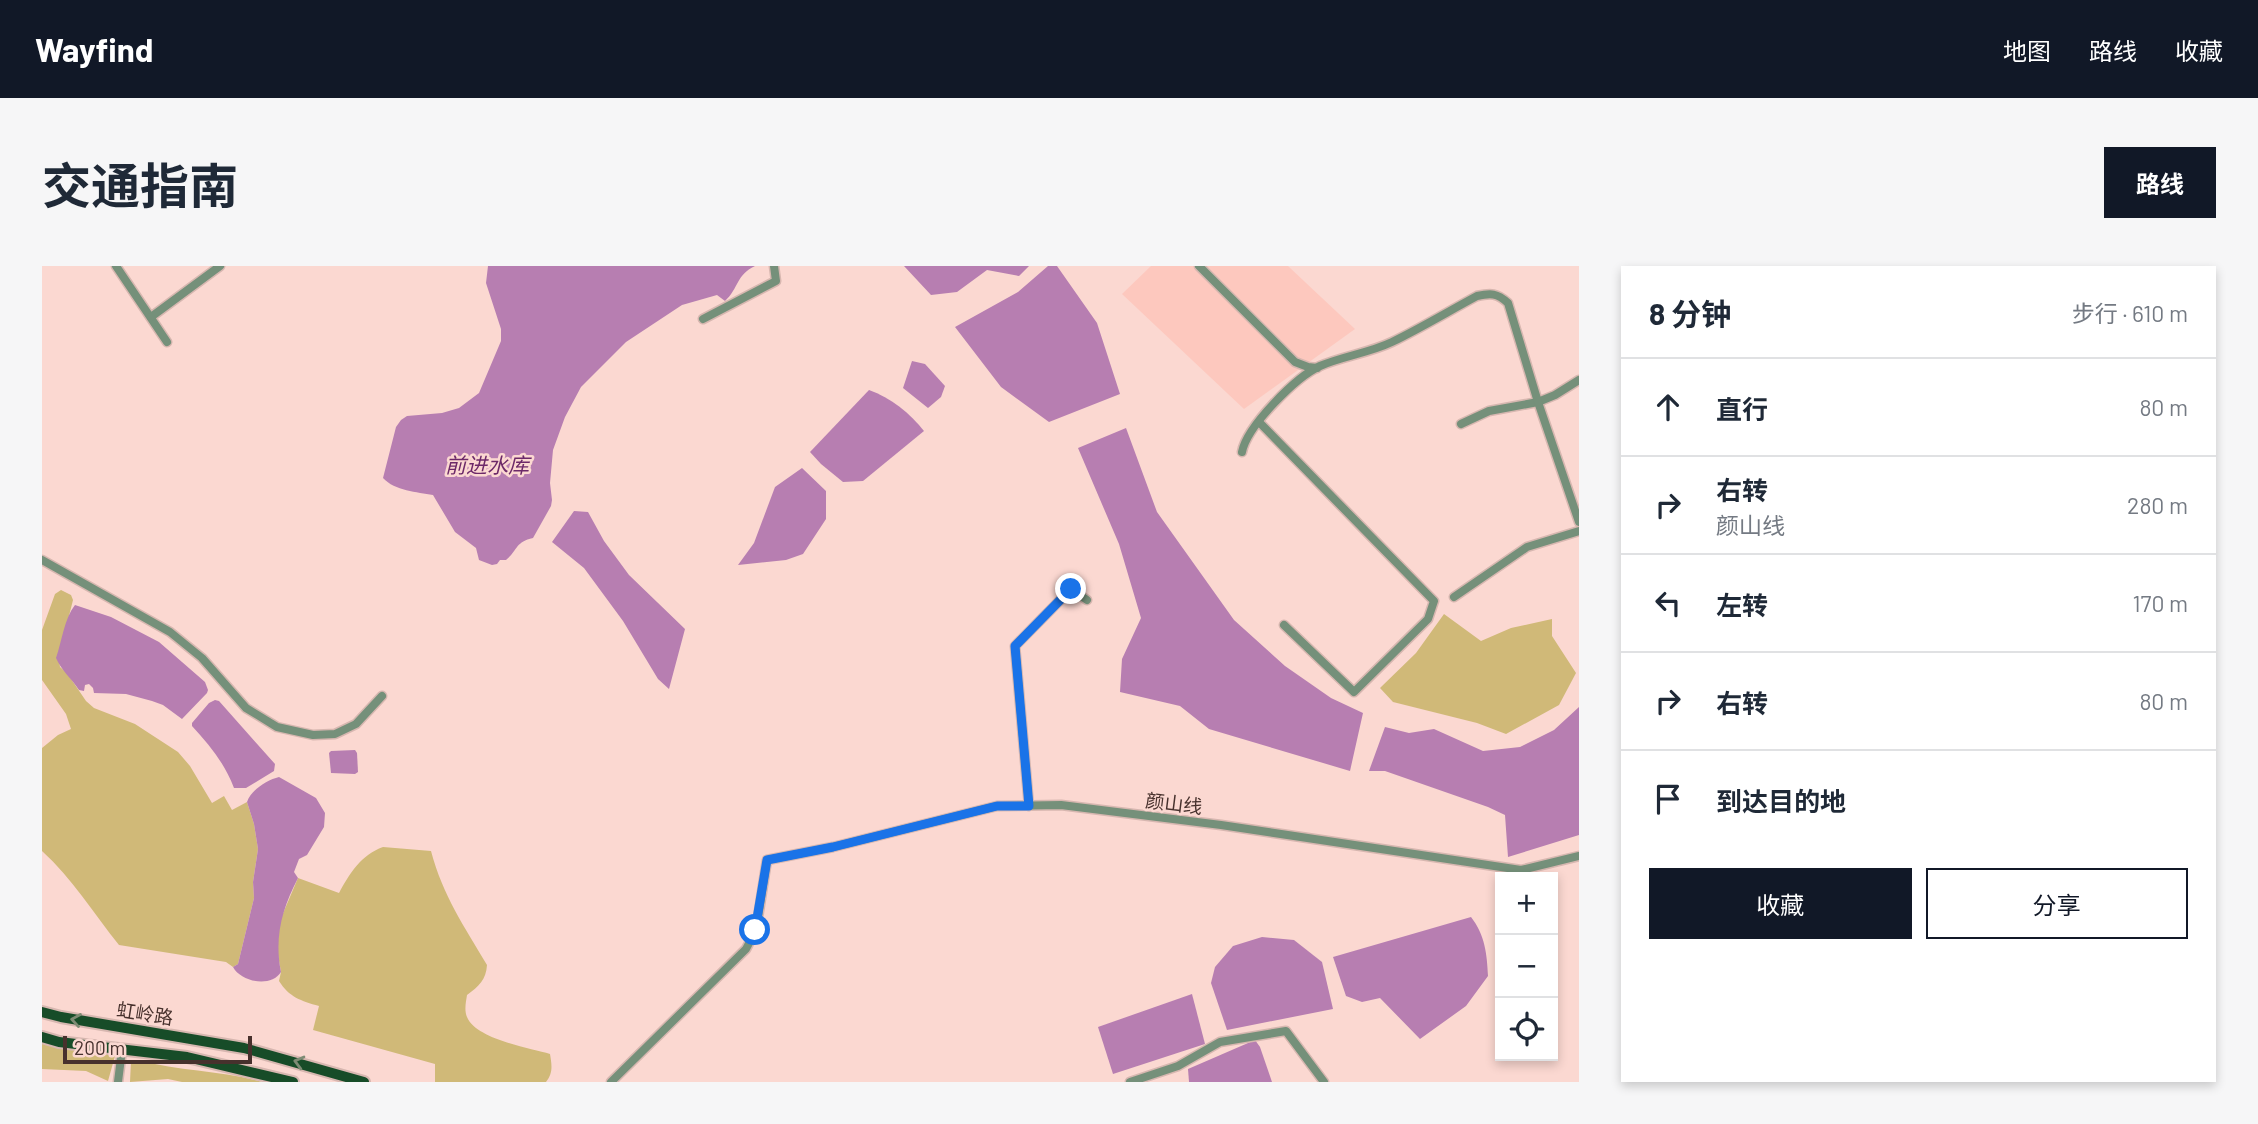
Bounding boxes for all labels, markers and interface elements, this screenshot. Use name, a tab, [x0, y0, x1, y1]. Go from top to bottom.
text: Wayfind	[35, 29, 153, 69]
text: 地图	[2003, 36, 2051, 65]
text: 路线	[2089, 36, 2137, 65]
text: 收藏	[2175, 36, 2223, 65]
button: 路线	[2104, 147, 2216, 218]
text: 交通指南	[42, 155, 238, 214]
text: 8 分钟	[1649, 295, 1731, 331]
text: 步行 · 610 m	[2072, 299, 2188, 327]
icon: ahead	[1649, 388, 1687, 426]
text: 直行	[1716, 393, 1768, 424]
text: 80 m	[2139, 393, 2188, 421]
water label: 前进水库	[445, 452, 532, 477]
text: 右转	[1716, 474, 1768, 505]
icon: right	[1649, 486, 1687, 524]
text: 280 m	[2127, 491, 2188, 519]
text: 颜山线	[1716, 511, 1785, 539]
route end	[1055, 573, 1086, 604]
icon: left	[1649, 584, 1687, 622]
text: 左转	[1716, 589, 1768, 620]
text: 170 m	[2132, 589, 2188, 617]
icon: right	[1649, 682, 1687, 720]
text: 右转	[1716, 687, 1768, 718]
text: 80 m	[2139, 687, 2188, 715]
icon: arrive	[1649, 780, 1687, 818]
text: 到达目的地	[1716, 785, 1846, 816]
street label: 颜山线	[1144, 788, 1204, 818]
button: 收藏	[1649, 868, 1912, 939]
button: 分享	[1926, 868, 2188, 939]
map controls	[1495, 872, 1558, 1061]
button: +	[1495, 872, 1558, 935]
route start	[739, 914, 770, 945]
button: −	[1495, 935, 1558, 998]
street label: 虹岭路	[115, 997, 175, 1029]
button: locate	[1495, 998, 1558, 1061]
one-way arrow	[70, 1012, 82, 1027]
scale bar	[63, 1033, 252, 1065]
text: 200 m	[74, 1036, 125, 1059]
one-way arrow	[293, 1056, 305, 1070]

